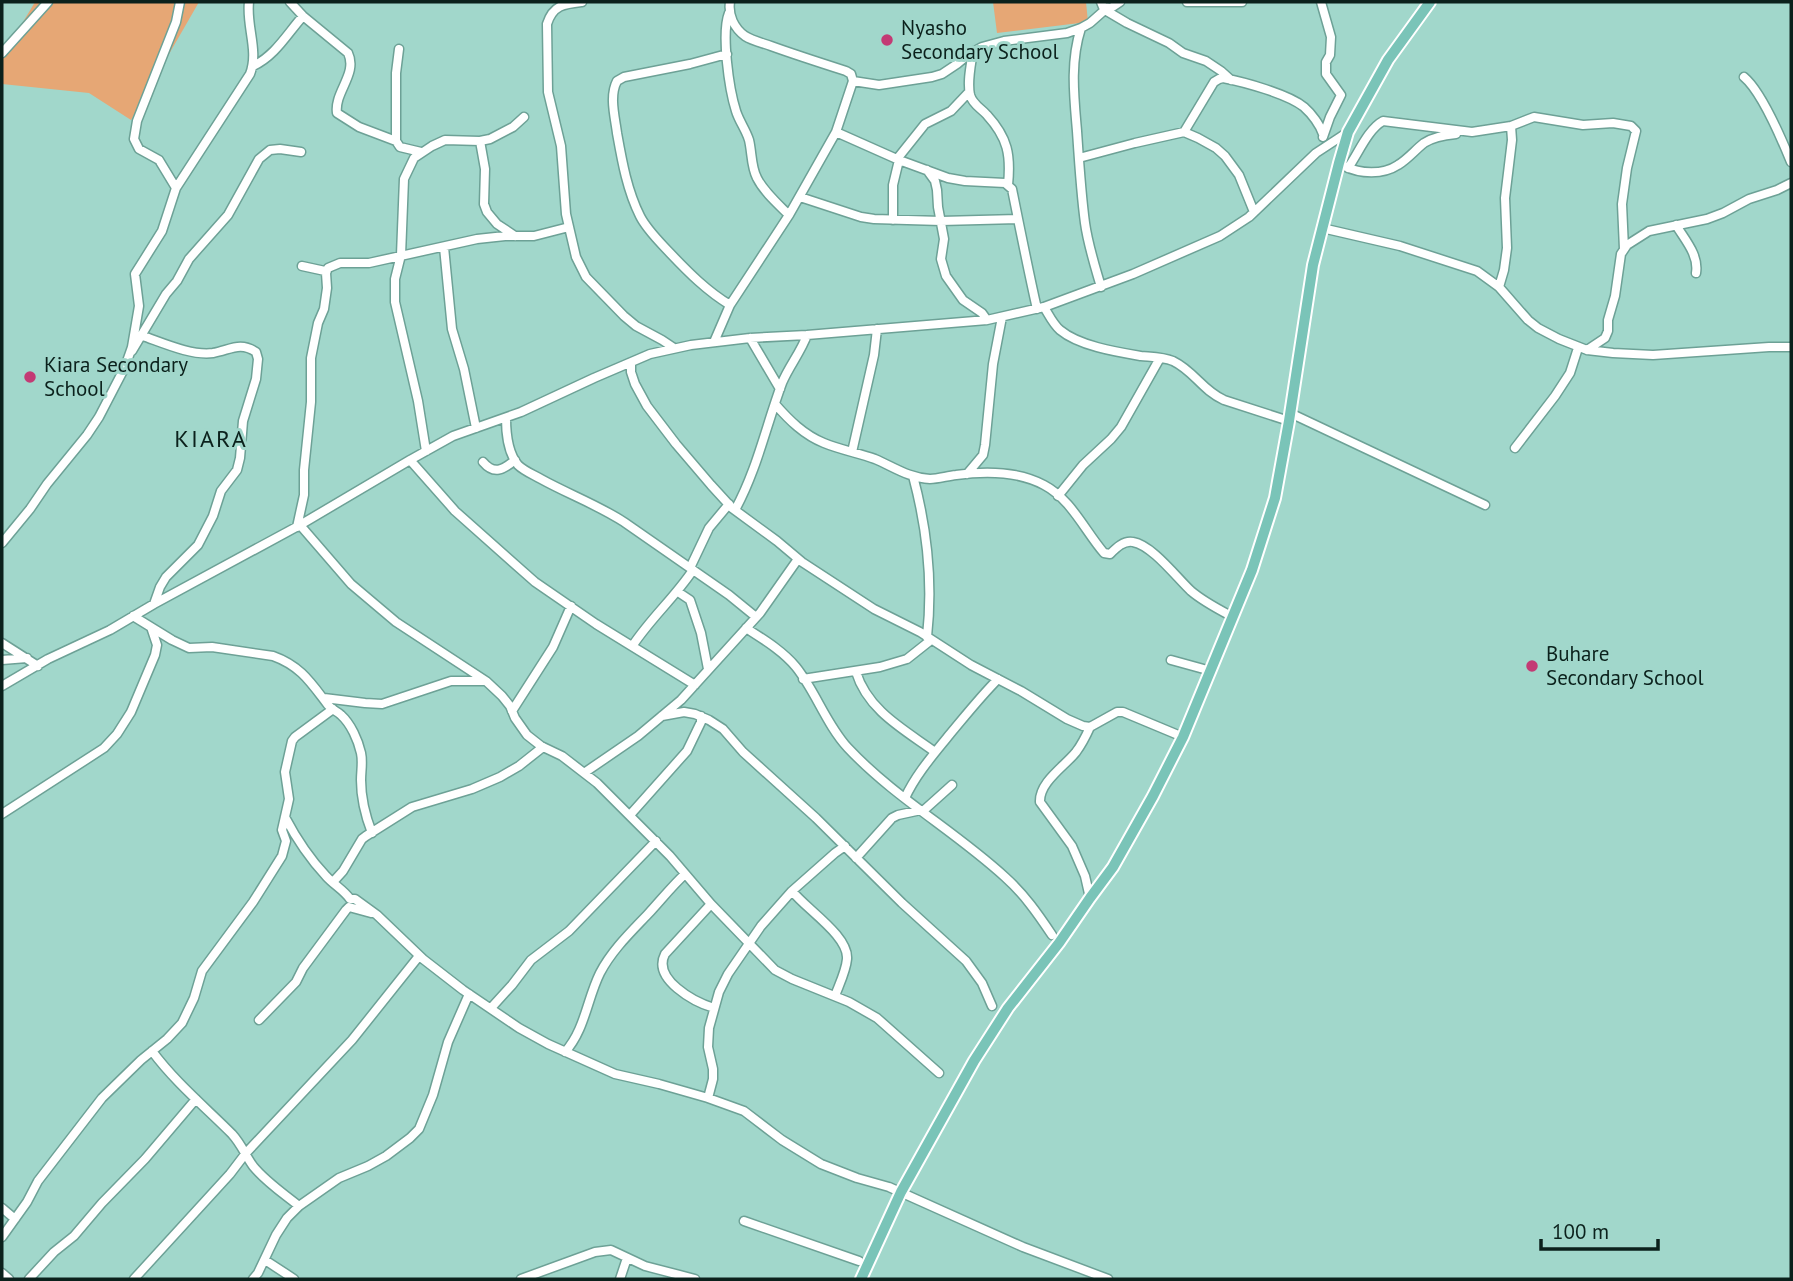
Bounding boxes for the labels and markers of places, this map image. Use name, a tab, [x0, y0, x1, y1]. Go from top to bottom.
place label: Nyasho Secondary School	[901, 14, 1059, 65]
marker: Nyasho Secondary School	[879, 32, 895, 48]
place label: Kiara Secondary School	[44, 351, 188, 402]
marker: Kiara Secondary School	[22, 369, 38, 385]
place label: Buhare Secondary School	[1546, 640, 1704, 691]
marker: Buhare Secondary School	[1524, 658, 1540, 674]

